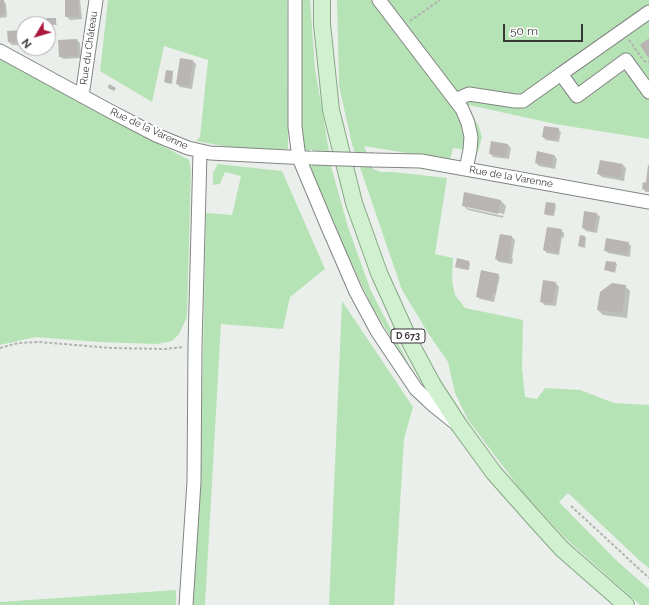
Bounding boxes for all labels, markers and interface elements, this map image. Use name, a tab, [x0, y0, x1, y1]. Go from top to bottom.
street label: Rue du Château	[78, 10, 100, 86]
north arrow	[16, 16, 56, 56]
scale bar	[505, 16, 585, 42]
text: 50 m	[510, 24, 538, 38]
text: N	[19, 36, 35, 50]
street label: Rue de la Varenne	[108, 106, 190, 152]
street label: Rue de la Varenne	[468, 164, 554, 190]
road number: D 673	[391, 329, 425, 343]

